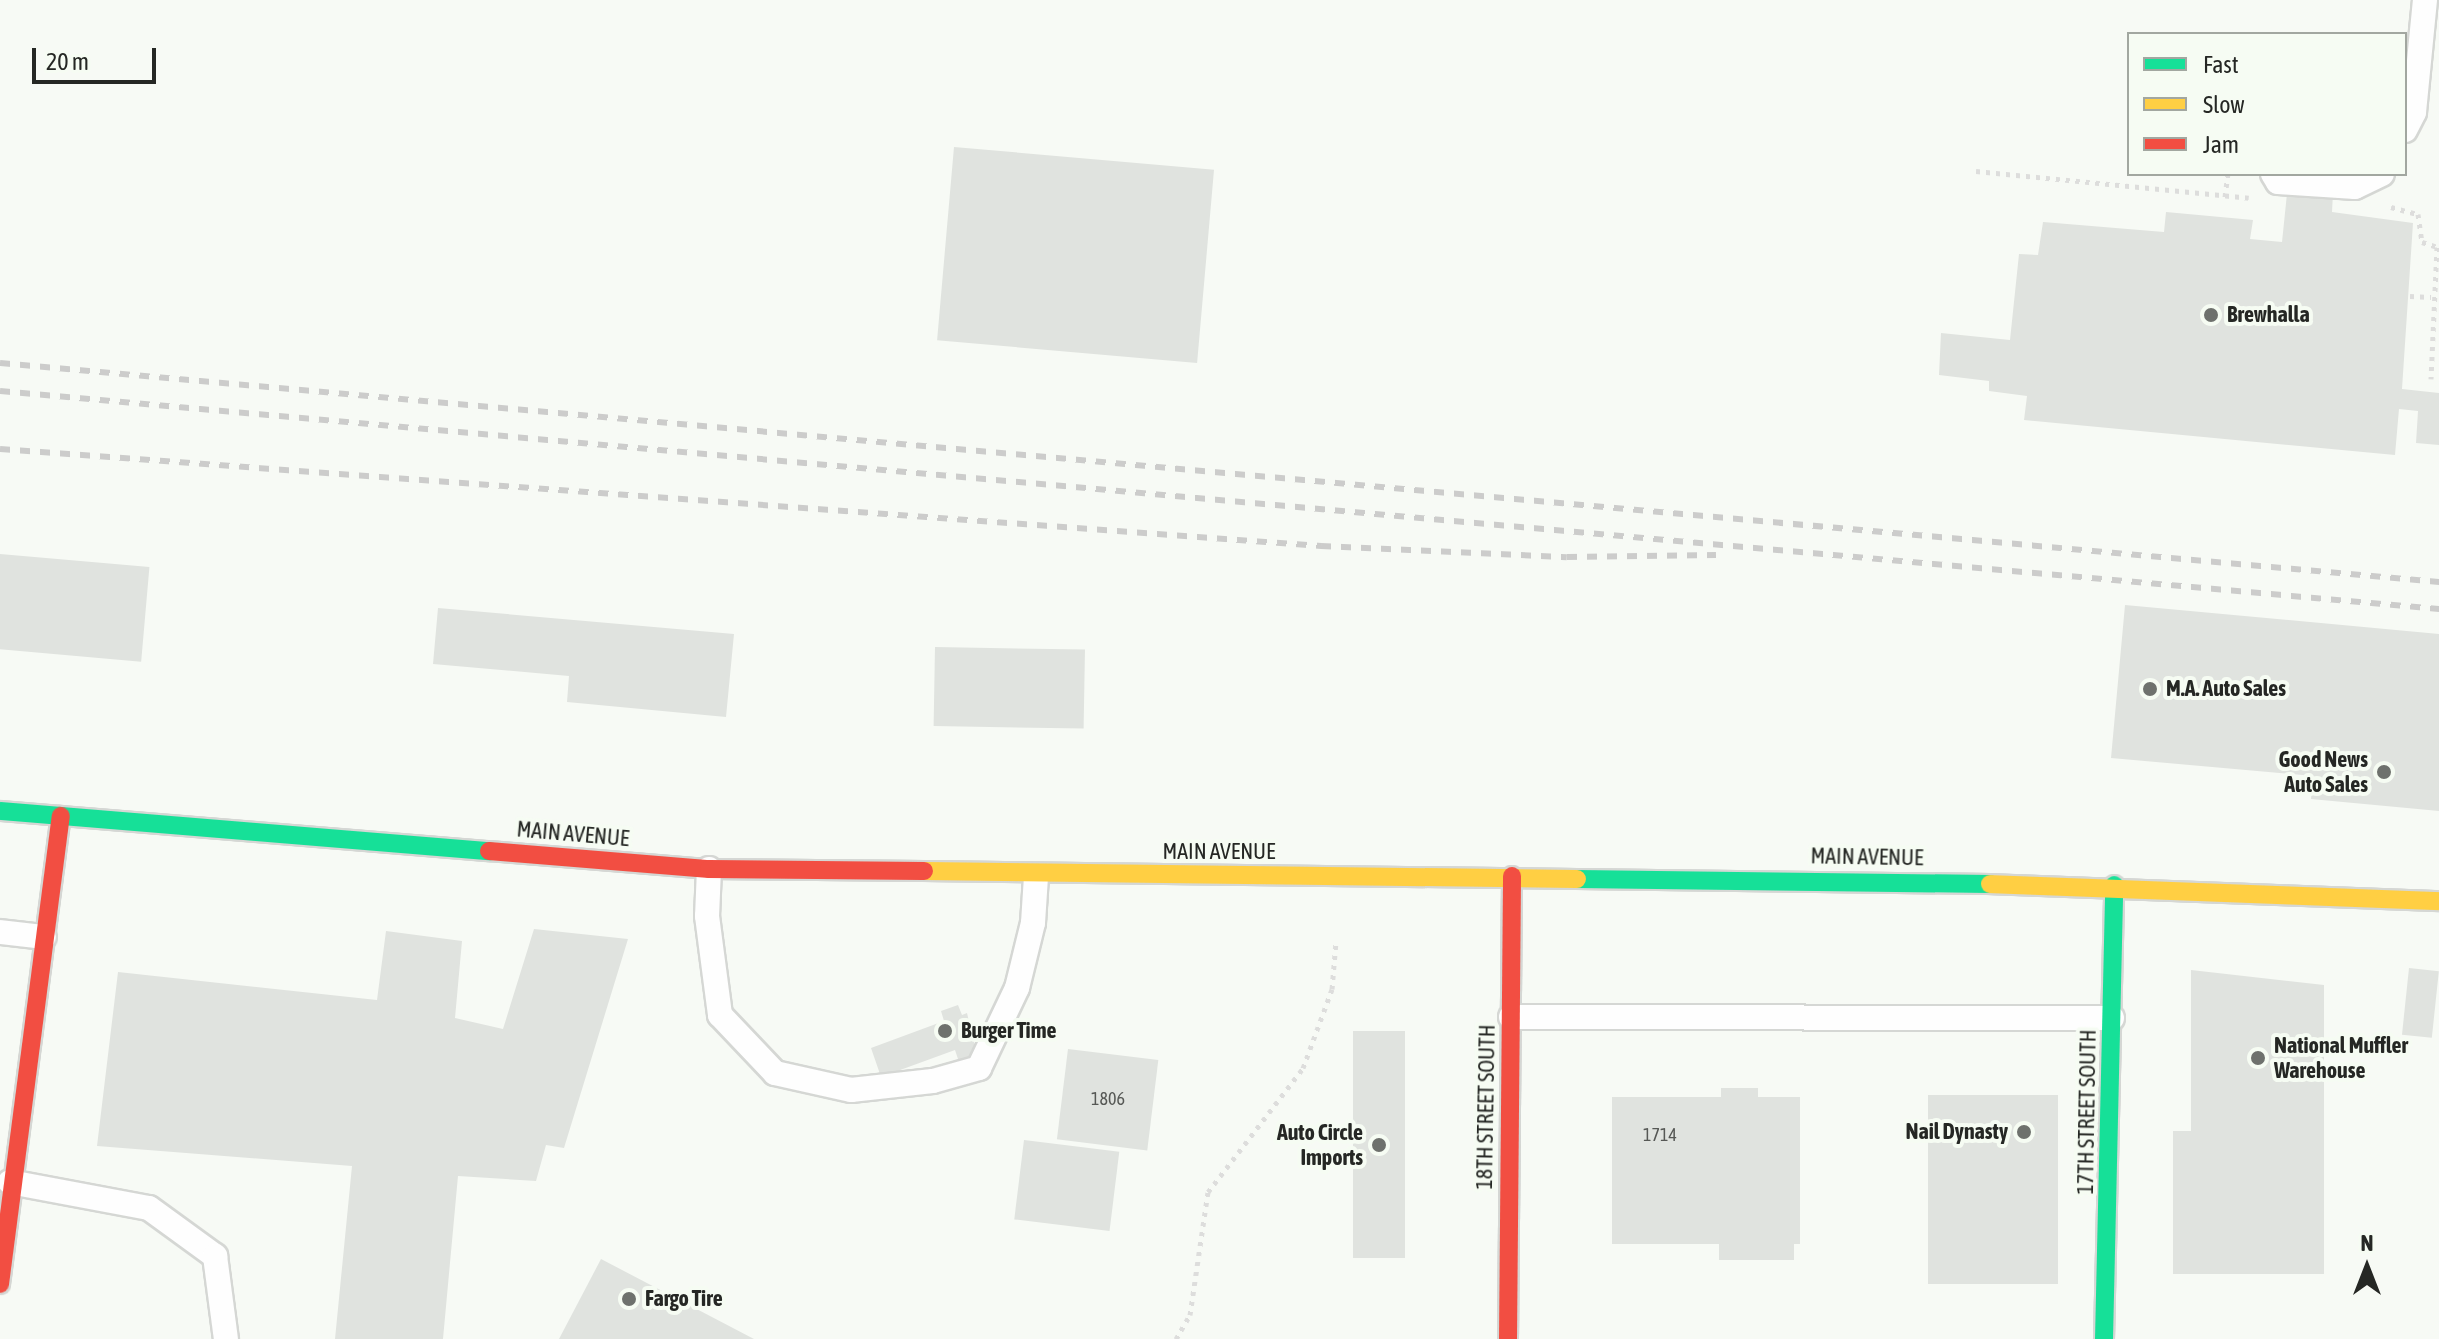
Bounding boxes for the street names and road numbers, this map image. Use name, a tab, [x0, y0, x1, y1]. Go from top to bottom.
street label: MAIN AVENUE	[516, 816, 630, 852]
street label: MAIN AVENUE	[1163, 839, 1275, 865]
street label: MAIN AVENUE	[1810, 843, 1924, 871]
street label: 18TH STREET SOUTH	[1471, 1024, 1501, 1190]
street label: 17TH STREET SOUTH	[2072, 1029, 2102, 1195]

